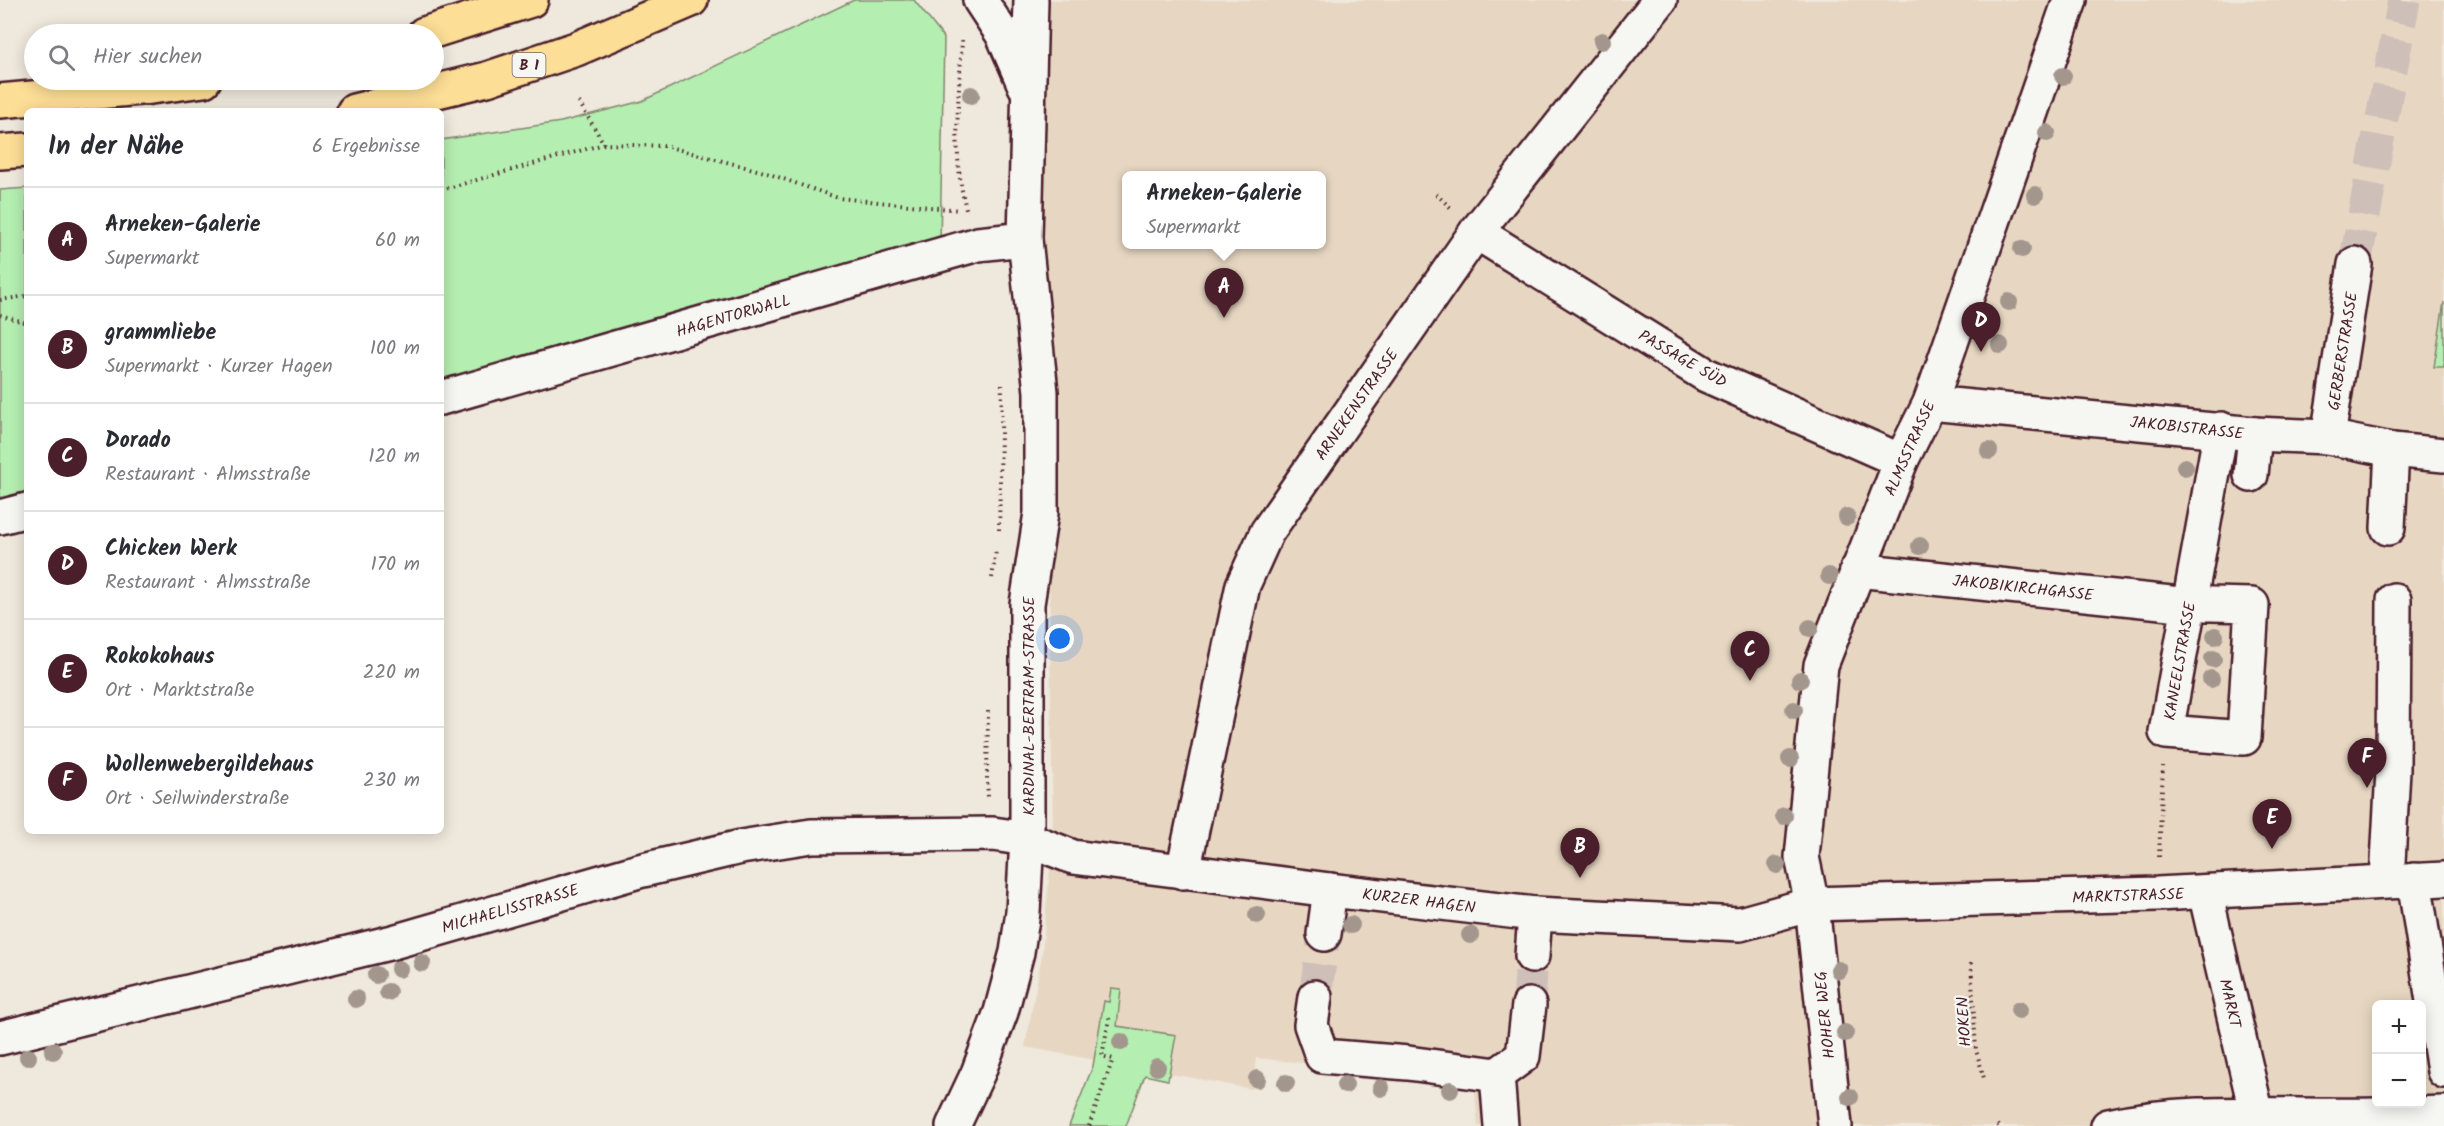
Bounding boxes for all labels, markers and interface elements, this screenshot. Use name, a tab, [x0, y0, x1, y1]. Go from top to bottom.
search box	[24, 24, 444, 90]
text: Hier suchen	[93, 40, 202, 75]
icon: search	[45, 41, 78, 74]
road number: B 1	[512, 53, 546, 77]
text: In der Nähe	[48, 126, 184, 168]
text: 6 Ergebnisse	[312, 131, 420, 163]
popup	[1122, 171, 1326, 249]
text: Arneken-Galerie	[1146, 177, 1302, 212]
text: Arneken-Galerie	[105, 208, 261, 243]
text: Supermarkt	[1146, 212, 1241, 244]
text: A	[61, 225, 74, 257]
text: 60 m	[375, 225, 420, 257]
text: Supermarkt	[105, 243, 199, 275]
pin: A	[1204, 268, 1244, 318]
street label: HAGENTORWALL	[673, 288, 793, 345]
street label: GERBERSTRASSE	[2322, 289, 2365, 412]
pin: D	[1962, 302, 2000, 352]
text: grammliebe	[105, 316, 216, 351]
street label: PASSAGE SÜD	[1633, 324, 1731, 395]
text: B	[61, 333, 74, 365]
text: 100 m	[370, 333, 420, 365]
street label: ARNEKENSTRASSE	[1309, 343, 1406, 466]
text: Supermarkt · Kurzer Hagen	[105, 351, 333, 383]
street label: ALMSSTRASSE	[1878, 396, 1943, 500]
street label: JAKOBISTRASSE	[2129, 410, 2246, 447]
text: Dorado	[105, 424, 171, 459]
text: C	[61, 441, 74, 473]
text: 120 m	[368, 441, 420, 473]
text: Restaurant · Almsstraße	[105, 459, 311, 491]
text: Chicken Werk	[105, 532, 237, 567]
text: D	[61, 549, 74, 581]
text: 170 m	[371, 549, 420, 581]
text: Restaurant · Almsstraße	[105, 567, 311, 599]
street label: JAKOBIKIRCHGASSE	[1951, 569, 2095, 608]
street label: KARDINAL-BERTRAM-STRASSE	[1017, 596, 1042, 816]
street label: KANEELSTRASSE	[2158, 599, 2203, 722]
your location	[1045, 624, 1074, 653]
pin: C	[1730, 632, 1770, 681]
text: Rokokohaus	[105, 640, 215, 675]
text: E	[62, 657, 73, 689]
text: 220 m	[363, 657, 420, 689]
text: Ort · Marktstraße	[105, 675, 254, 707]
pin: F	[2348, 738, 2386, 788]
text: Wollenwebergildehaus	[105, 748, 314, 783]
text: F	[62, 765, 73, 797]
text: 230 m	[363, 765, 420, 797]
text: Ort · Seilwinderstraße	[105, 783, 289, 815]
pin: E	[2252, 800, 2292, 849]
pin: B	[1560, 828, 1600, 878]
street label: MICHAELISSTRASSE	[439, 878, 583, 941]
street label: KURZER HAGEN	[1361, 882, 1477, 921]
street label: MARKTSTRASSE	[2072, 882, 2185, 911]
street label: HOHER WEG	[1808, 970, 1843, 1060]
street label: MARKT	[2212, 976, 2248, 1032]
street label: HOKEN	[1950, 996, 1979, 1048]
map controls	[2372, 1000, 2426, 1108]
button: +	[2372, 1000, 2426, 1054]
button: −	[2372, 1054, 2426, 1108]

